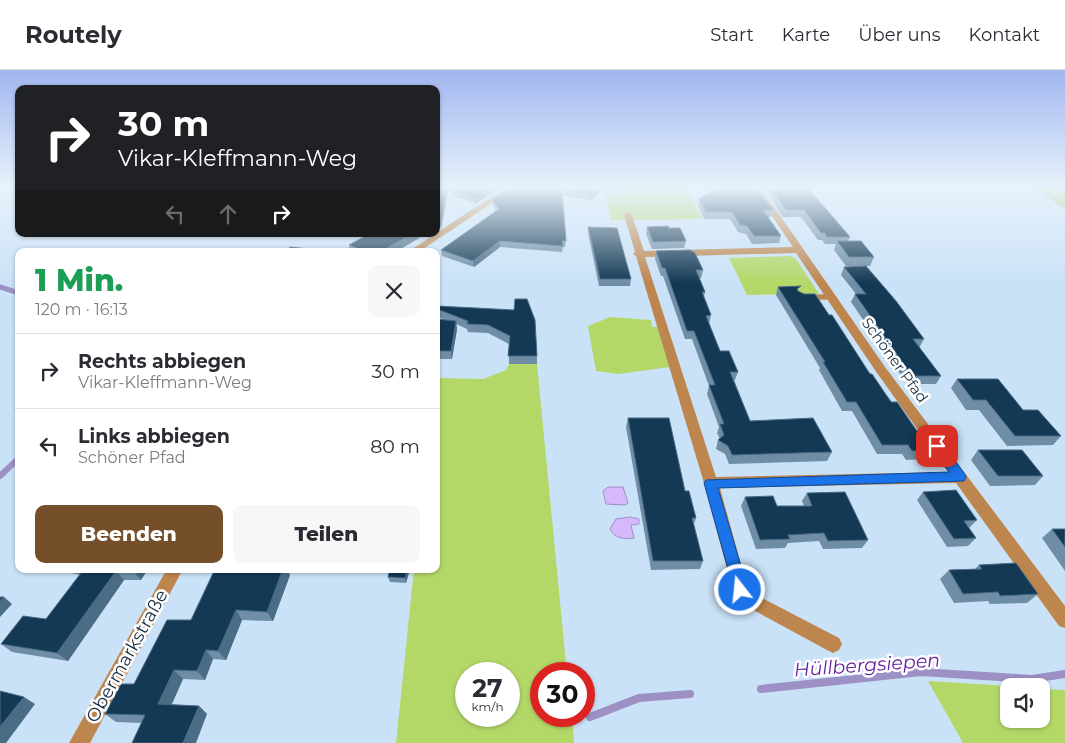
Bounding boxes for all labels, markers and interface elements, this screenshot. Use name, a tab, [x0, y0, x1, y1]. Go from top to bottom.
text: Routely	[25, 20, 122, 49]
text: Start	[710, 24, 754, 46]
text: Karte	[782, 24, 830, 46]
text: Über uns	[858, 24, 941, 46]
text: Kontakt	[969, 24, 1040, 46]
text: 30 m	[118, 102, 209, 145]
icon: right	[35, 105, 100, 170]
text: Vikar-Kleffmann-Weg	[118, 145, 357, 172]
icon: left	[161, 200, 189, 228]
icon: ahead	[214, 200, 242, 228]
icon: right	[267, 200, 295, 228]
text: 1 Min.	[35, 262, 123, 299]
button: close	[368, 265, 420, 317]
text: 120 m · 16:13	[35, 300, 128, 319]
street label: Schöner Pfad	[858, 314, 932, 406]
text: Rechts abbiegen	[78, 350, 246, 373]
icon: right	[35, 357, 63, 385]
text: 30 m	[372, 360, 420, 383]
text: Vikar-Kleffmann-Weg	[78, 373, 252, 392]
text: Links abbiegen	[78, 425, 230, 448]
pin	[916, 425, 958, 467]
icon: left	[35, 432, 63, 460]
icon: arrive	[923, 432, 951, 460]
text: 80 m	[370, 435, 420, 458]
text: Schöner Pfad	[78, 448, 186, 467]
button: Beenden	[35, 505, 223, 563]
button: Teilen	[233, 505, 420, 563]
position arrow	[713, 563, 765, 615]
street label: Obermarkstraße	[81, 586, 173, 726]
water label: Hüllbergsiepen	[793, 648, 941, 682]
speed limit sign: 30	[530, 662, 595, 727]
text: 27	[472, 673, 503, 703]
map controls	[1000, 678, 1050, 728]
button: sound	[1000, 678, 1050, 728]
text: km/h	[471, 699, 504, 714]

